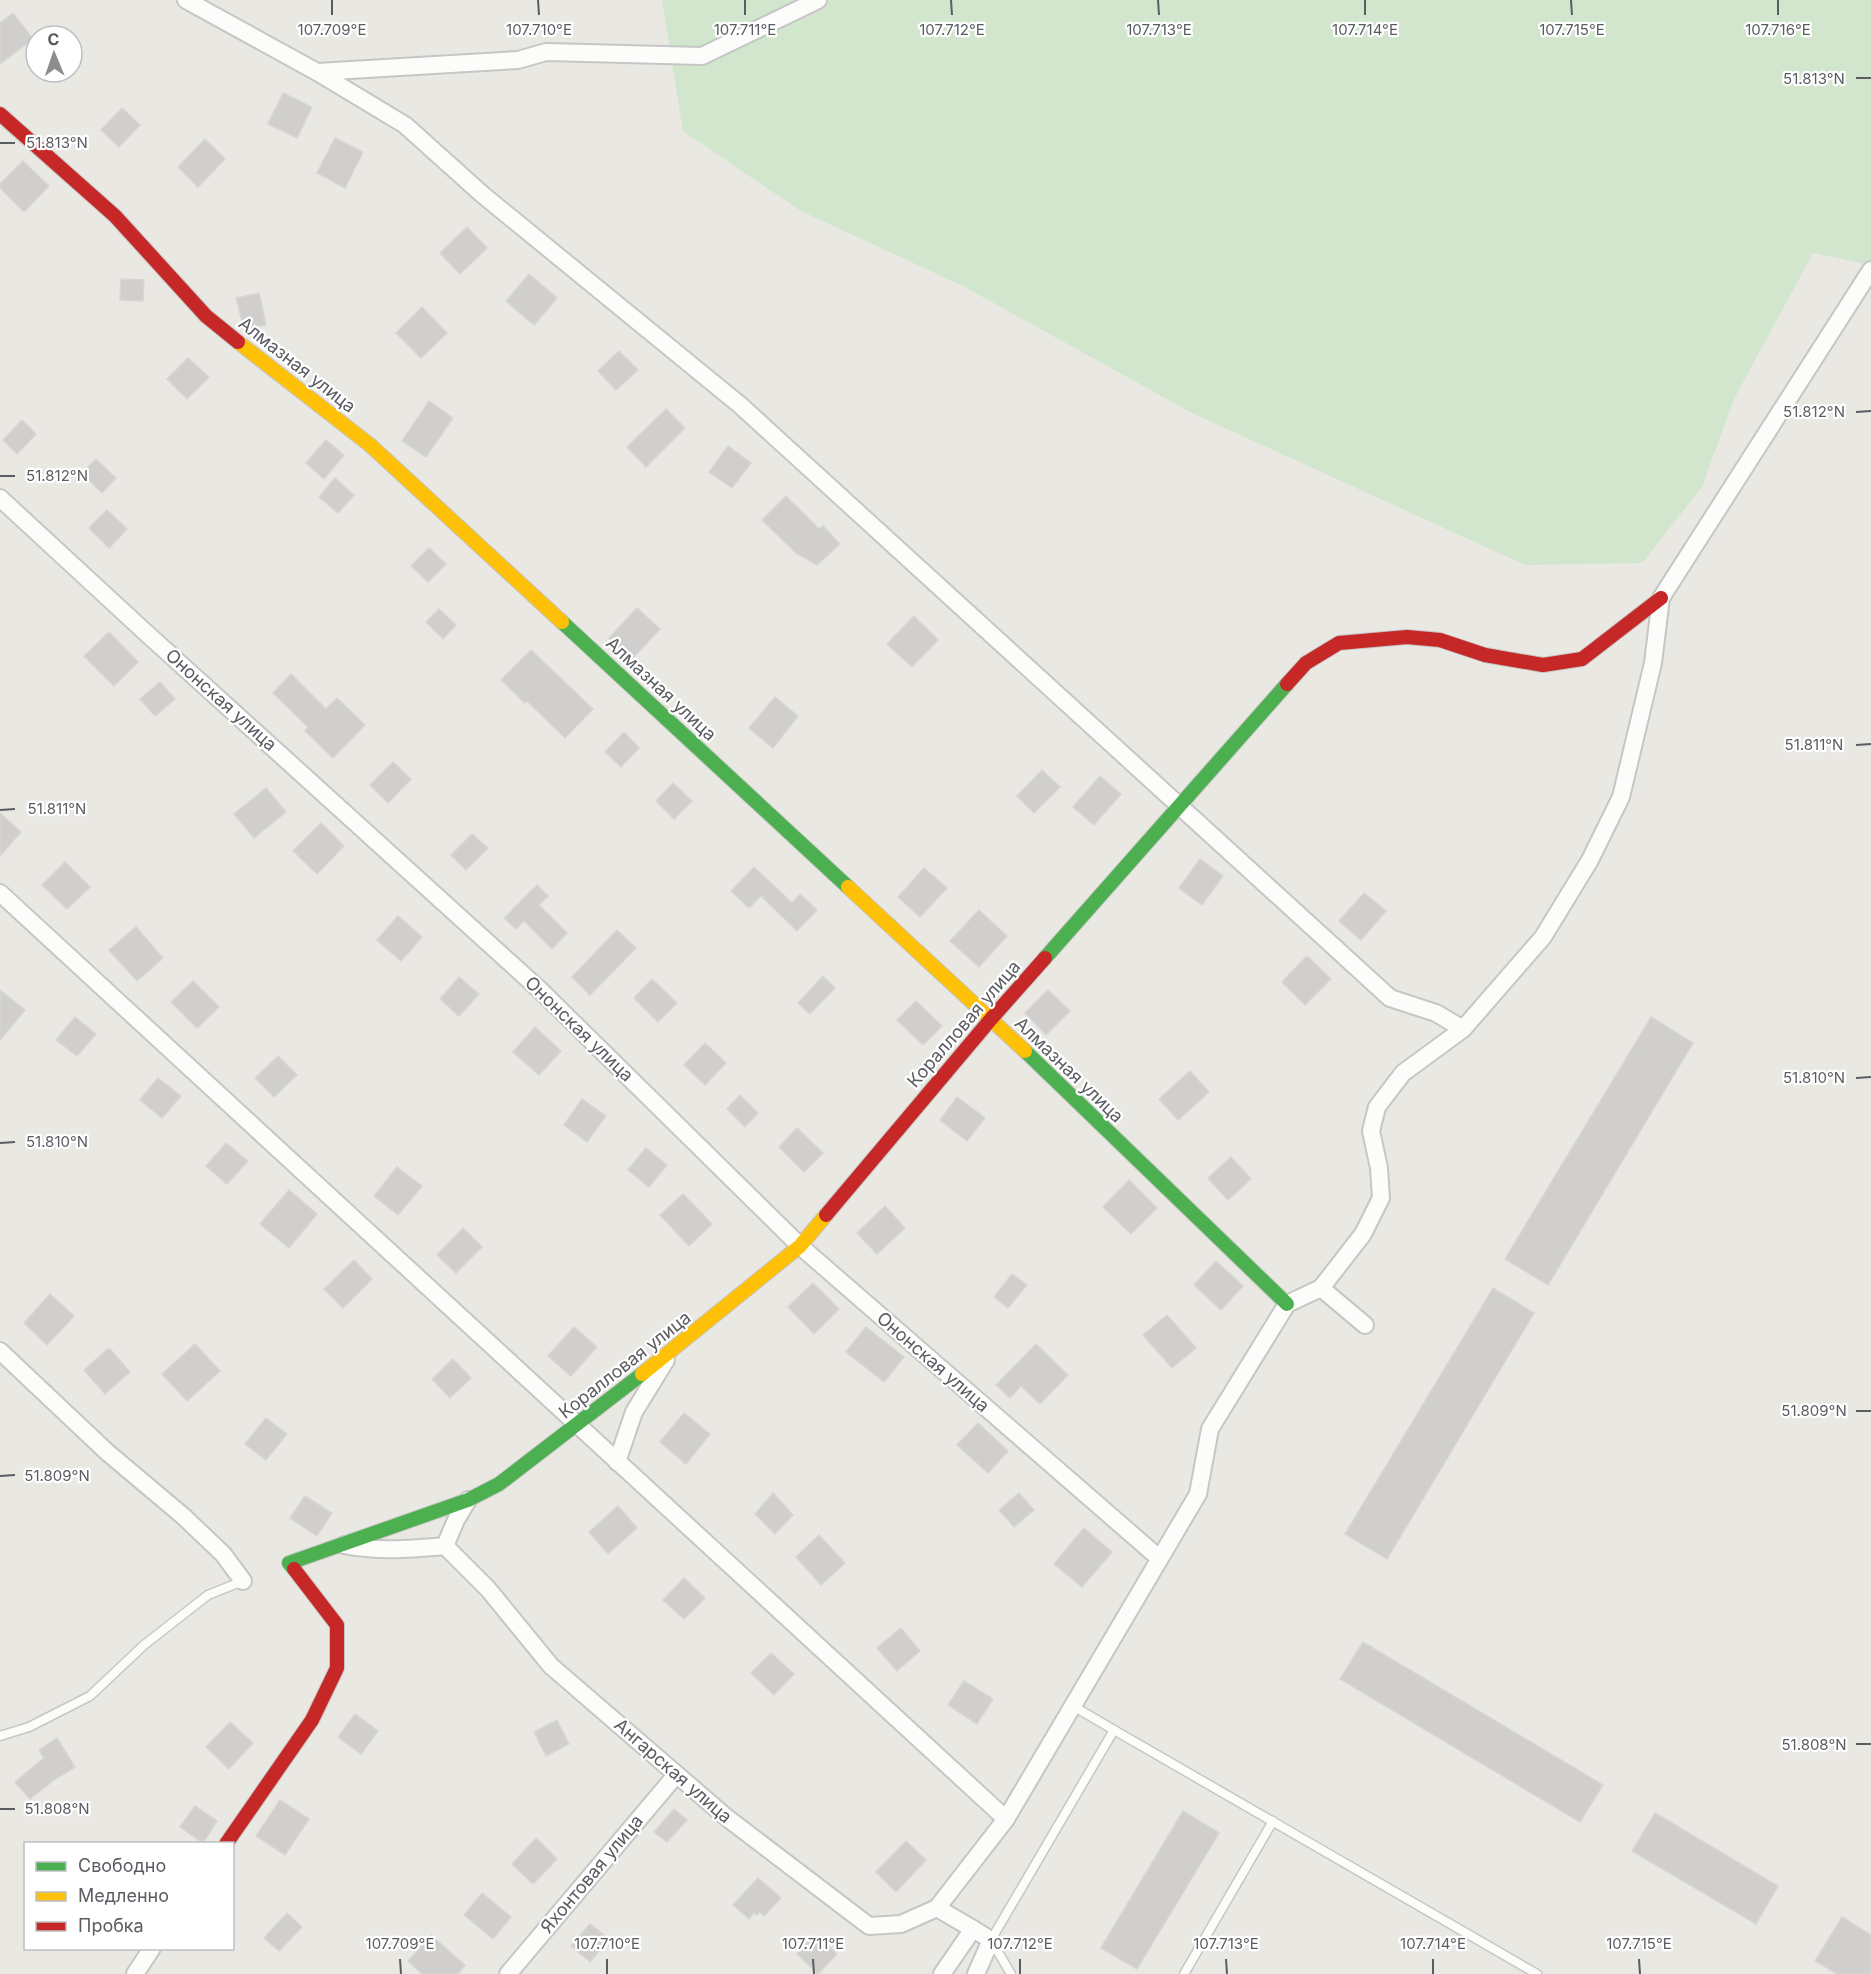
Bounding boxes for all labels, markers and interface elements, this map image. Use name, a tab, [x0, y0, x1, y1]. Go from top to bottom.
text: 107.709°E	[298, 20, 366, 39]
text: 107.710°E	[506, 20, 572, 39]
text: 107.711°E	[714, 20, 776, 39]
text: 107.712°E	[919, 20, 985, 39]
text: 107.713°E	[1126, 20, 1192, 39]
text: 107.714°E	[1332, 20, 1398, 39]
text: 107.715°E	[1539, 20, 1605, 39]
text: 107.716°E	[1745, 20, 1811, 39]
north arrow	[24, 24, 84, 84]
text: С	[47, 29, 60, 49]
text: 51.813°N	[1783, 69, 1845, 88]
text: 51.813°N	[26, 133, 88, 152]
street label: Алмазная улица	[235, 312, 360, 417]
text: 51.812°N	[1783, 402, 1845, 421]
text: 51.812°N	[26, 466, 88, 485]
street label: Алмазная улица	[602, 632, 721, 745]
street label: Ононская улица	[161, 644, 281, 755]
text: 51.811°N	[1785, 735, 1843, 754]
text: 51.811°N	[28, 799, 86, 818]
street label: Коралловая улица	[903, 956, 1025, 1091]
street label: Ононская улица	[521, 972, 638, 1086]
street label: Алмазная улица	[1011, 1013, 1128, 1127]
text: 51.810°N	[1783, 1068, 1845, 1087]
text: 51.810°N	[26, 1132, 88, 1151]
street label: Коралловая улица	[555, 1307, 695, 1423]
street label: Ононская улица	[873, 1307, 994, 1416]
text: 51.809°N	[1781, 1401, 1847, 1420]
text: 51.809°N	[24, 1466, 90, 1485]
street label: Ангарская улица	[610, 1714, 736, 1827]
text: 51.808°N	[1781, 1735, 1847, 1754]
text: 51.808°N	[24, 1799, 90, 1818]
street label: Яхонтовая улица	[536, 1810, 647, 1937]
legend	[24, 1842, 234, 1950]
text: Свободно	[78, 1855, 166, 1876]
text: Медленно	[78, 1885, 169, 1906]
text: Пробка	[78, 1915, 144, 1936]
text: 107.709°E	[366, 1934, 434, 1953]
text: 107.710°E	[574, 1934, 640, 1953]
text: 107.711°E	[782, 1934, 844, 1953]
text: 107.712°E	[987, 1934, 1053, 1953]
text: 107.713°E	[1193, 1934, 1259, 1953]
text: 107.714°E	[1400, 1934, 1466, 1953]
text: 107.715°E	[1606, 1934, 1672, 1953]

